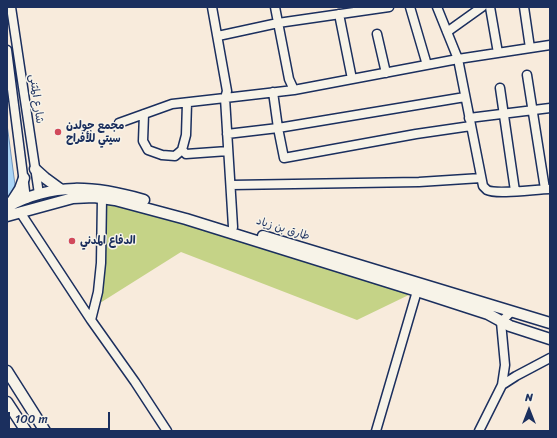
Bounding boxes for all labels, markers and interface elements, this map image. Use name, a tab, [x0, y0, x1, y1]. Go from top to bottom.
street label: شارع المثنى	[26, 73, 46, 125]
place label: مجمع جولدن سيتي للأفراح	[66, 119, 124, 145]
marker: مجمع جولدن سيتي للأفراح	[53, 127, 63, 137]
street label: طارق بن زياد	[255, 215, 311, 243]
place label: الدفاع المدني	[80, 234, 136, 248]
marker: الدفاع المدني	[67, 236, 77, 246]
text: N	[525, 388, 533, 407]
north arrow	[509, 390, 549, 430]
scale bar	[10, 404, 112, 430]
text: 100 m	[15, 408, 48, 430]

